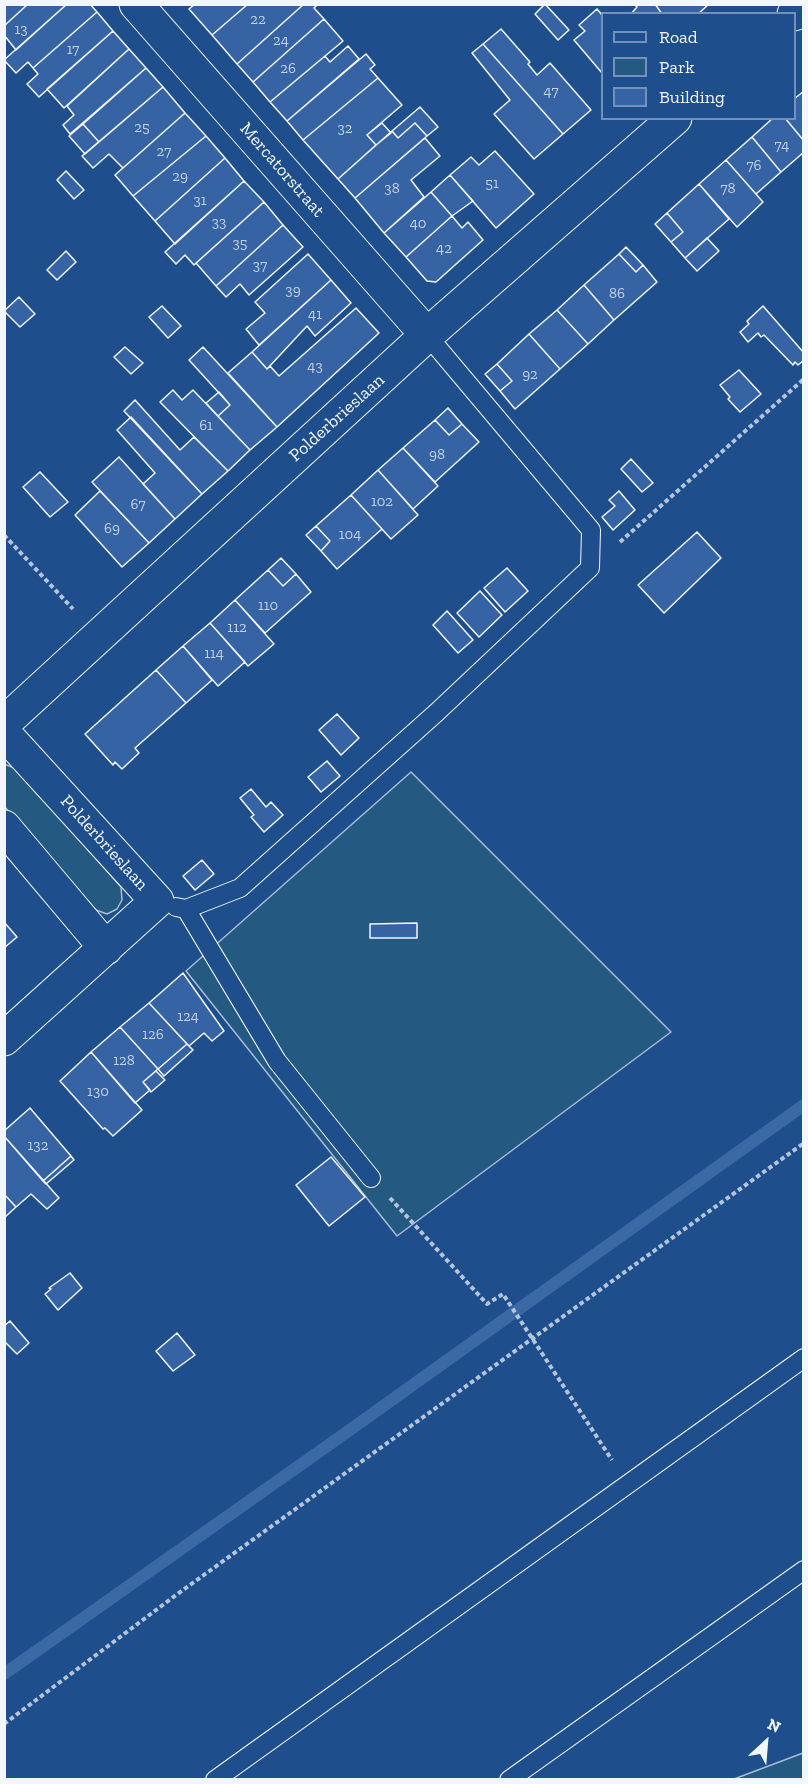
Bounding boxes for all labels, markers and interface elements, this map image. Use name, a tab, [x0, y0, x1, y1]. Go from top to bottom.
house number: 22	[250, 11, 266, 29]
legend	[601, 12, 796, 120]
house number: 13	[14, 21, 28, 39]
text: Road	[659, 26, 698, 48]
house number: 24	[273, 32, 289, 50]
house number: 17	[67, 41, 79, 59]
text: Park	[659, 56, 695, 78]
house number: 26	[280, 60, 296, 78]
house number: 47	[544, 83, 558, 101]
text: Building	[659, 86, 725, 108]
street label: Mercatorstraat	[235, 118, 329, 222]
house number: 25	[134, 119, 150, 137]
house number: 32	[337, 120, 353, 138]
house number: 74	[775, 137, 789, 155]
house number: 27	[157, 143, 171, 161]
house number: 76	[746, 157, 762, 175]
house number: 29	[172, 168, 188, 186]
house number: 51	[485, 175, 499, 193]
house number: 38	[384, 180, 400, 198]
house number: 78	[720, 180, 736, 198]
house number: 31	[193, 192, 207, 210]
house number: 33	[212, 214, 226, 232]
house number: 40	[410, 215, 426, 233]
house number: 35	[232, 235, 248, 253]
house number: 42	[436, 240, 452, 258]
house number: 37	[253, 257, 267, 275]
house number: 39	[285, 282, 301, 300]
house number: 86	[609, 285, 625, 303]
house number: 41	[308, 306, 322, 324]
house number: 43	[307, 358, 323, 376]
house number: 92	[522, 366, 538, 384]
street label: Polderbrieslaan	[285, 370, 389, 466]
house number: 61	[199, 417, 213, 435]
house number: 98	[429, 446, 445, 464]
house number: 102	[371, 493, 393, 511]
house number: 67	[130, 496, 146, 514]
house number: 69	[104, 520, 120, 538]
house number: 104	[339, 526, 361, 544]
house number: 110	[258, 597, 278, 615]
house number: 112	[227, 619, 247, 637]
house number: 114	[204, 645, 224, 663]
street label: Polderbrieslaan	[56, 791, 152, 895]
house number: 124	[177, 1008, 199, 1026]
house number: 126	[142, 1026, 164, 1044]
house number: 128	[113, 1052, 135, 1070]
house number: 130	[87, 1083, 109, 1101]
house number: 132	[28, 1137, 48, 1155]
north arrow	[736, 1712, 796, 1772]
text: N	[764, 1714, 784, 1737]

